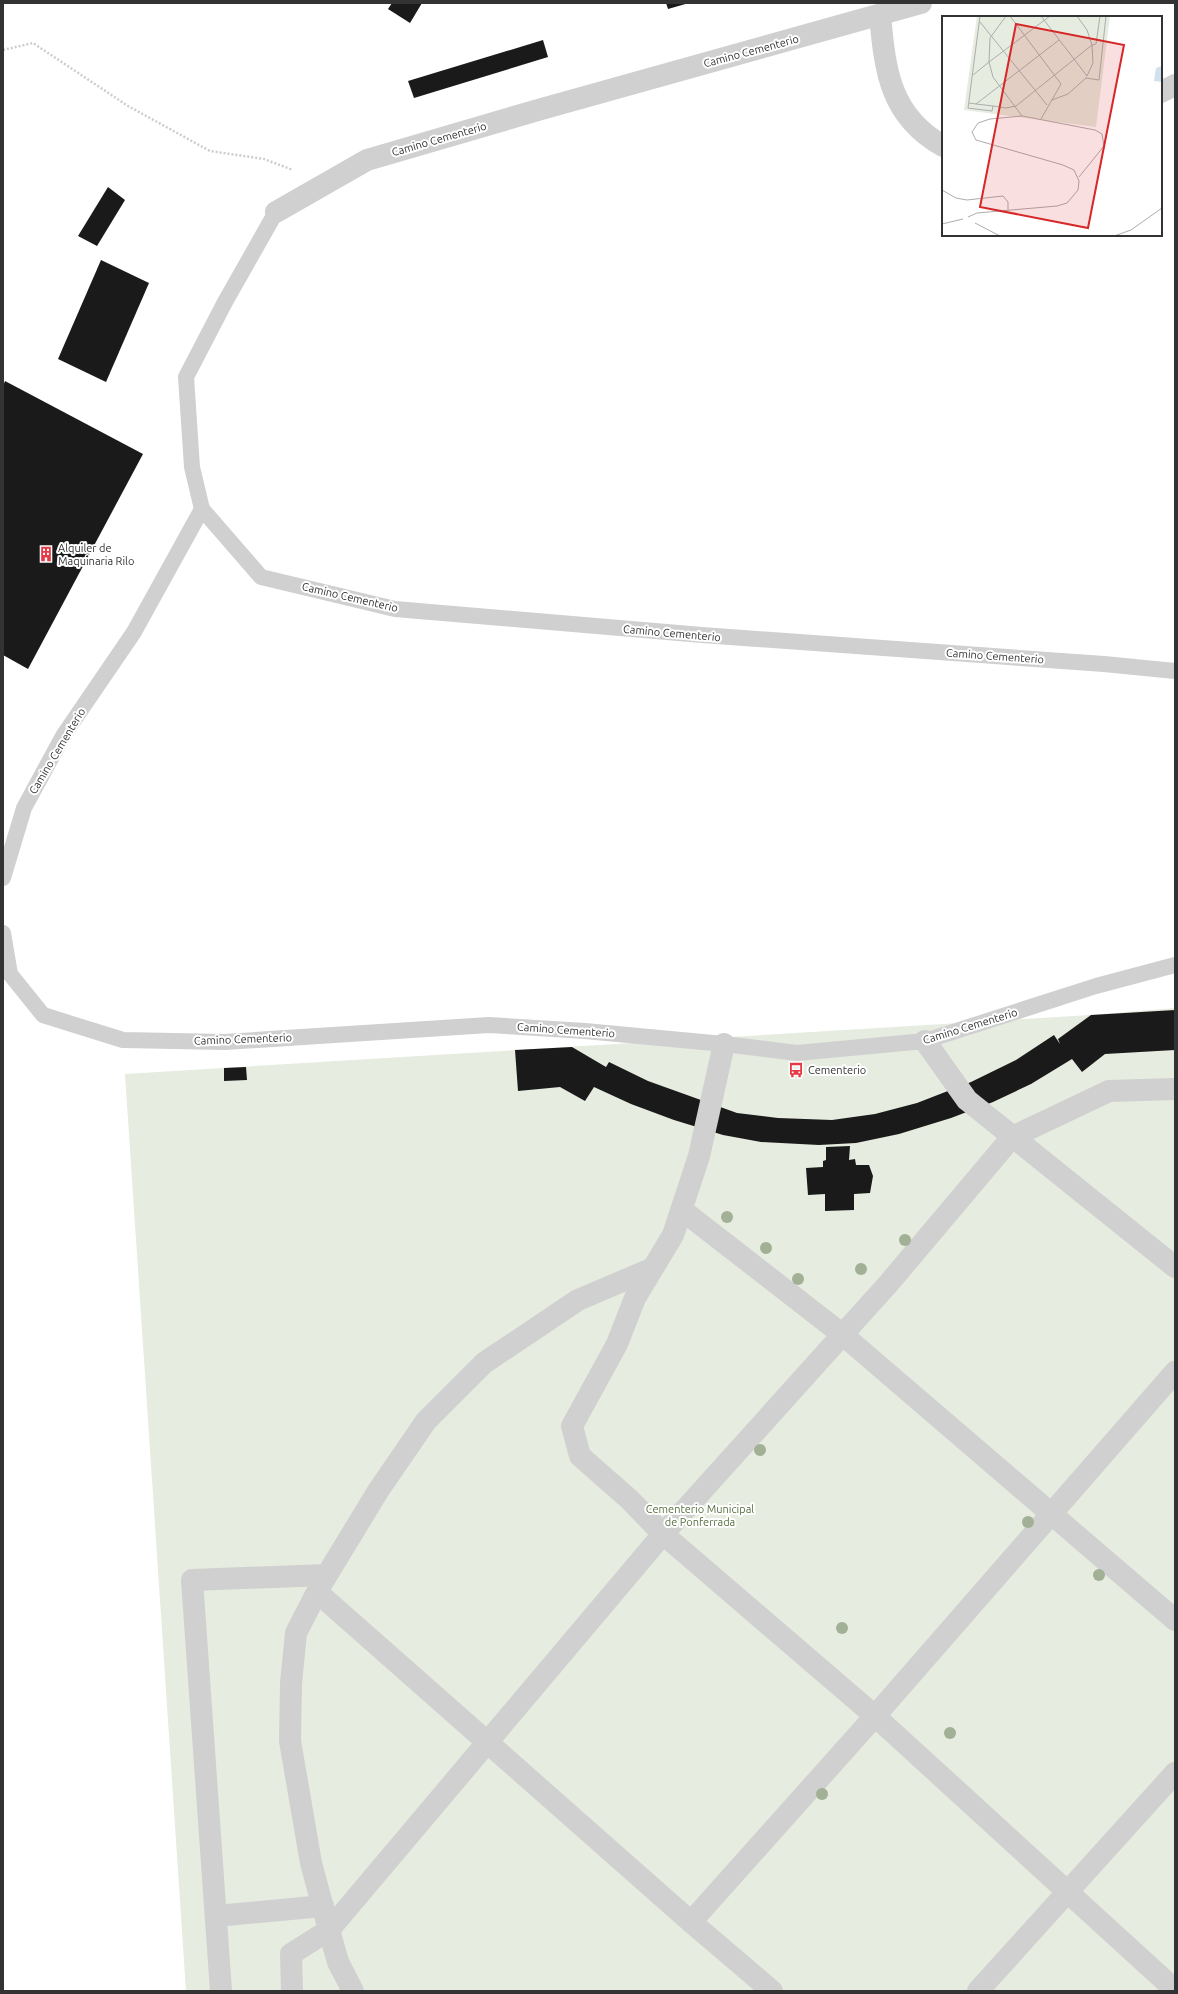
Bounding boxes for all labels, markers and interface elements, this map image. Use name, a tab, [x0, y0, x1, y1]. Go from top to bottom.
inset map	[942, 16, 1162, 236]
street label: Camino Cementerio	[702, 33, 800, 69]
street label: Camino Cementerio	[390, 120, 488, 158]
place label: Alquiler de Maquinaria Rilo	[58, 542, 134, 567]
building icon: Alquiler de Maquinaria Rilo	[37, 545, 55, 563]
street label: Camino Cementerio	[301, 580, 399, 614]
street label: Camino Cementerio	[623, 623, 721, 643]
street label: Camino Cementerio	[946, 647, 1044, 665]
street label: Camino Cementerio	[27, 706, 87, 796]
street label: Camino Cementerio	[921, 1006, 1019, 1046]
street label: Camino Cementerio	[517, 1021, 615, 1039]
street label: Camino Cementerio	[194, 1031, 292, 1047]
bus stop icon: Cementerio	[787, 1061, 805, 1079]
place label: Cementerio	[808, 1064, 866, 1076]
park label: Cementerio Municipal de Ponferrada	[646, 1503, 754, 1528]

